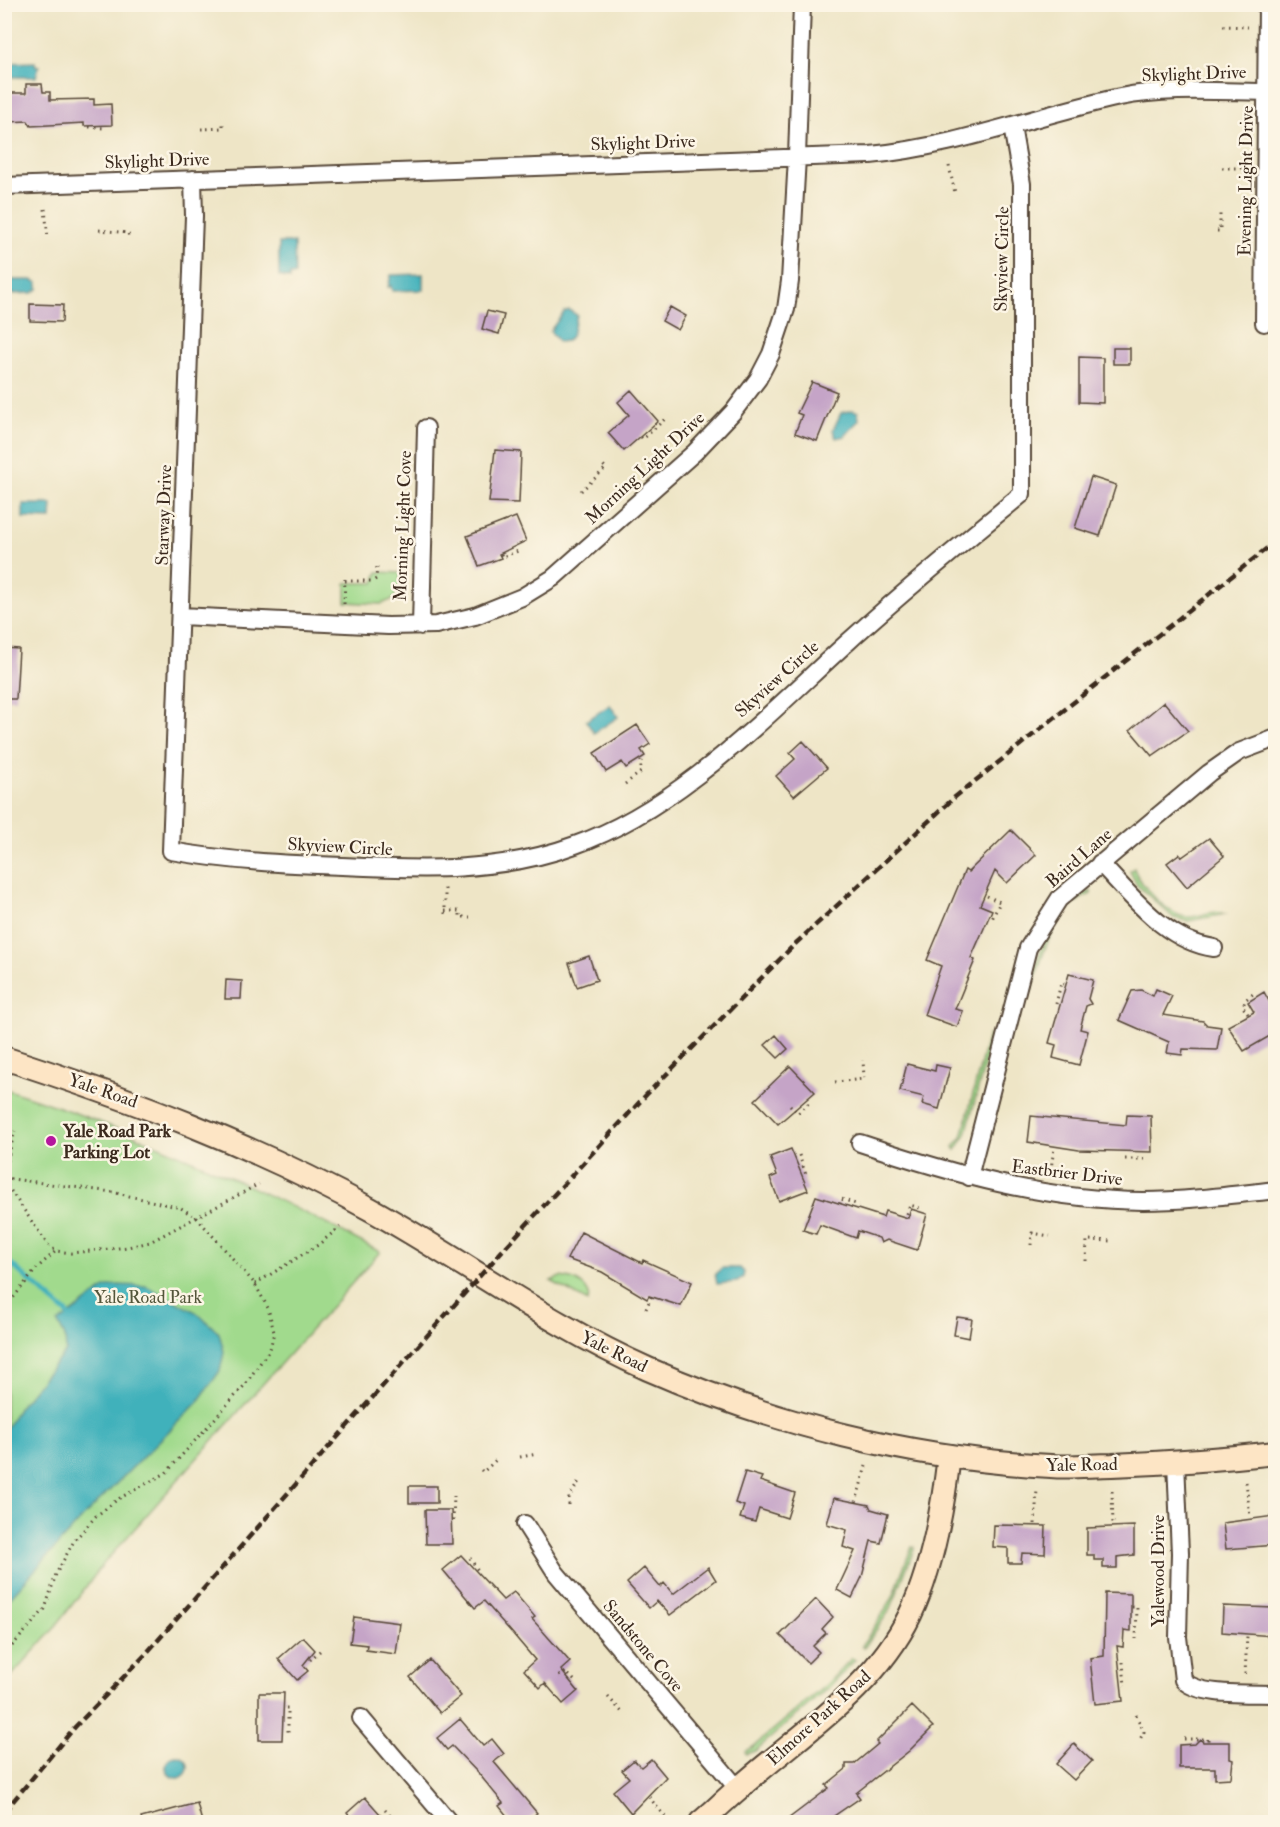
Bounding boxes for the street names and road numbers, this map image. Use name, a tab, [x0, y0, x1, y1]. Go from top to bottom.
street label: Skylight Drive	[1141, 61, 1247, 87]
street label: Evening Light Drive	[1233, 105, 1259, 256]
street label: Skylight Drive	[590, 130, 696, 156]
street label: Skylight Drive	[104, 148, 210, 174]
street label: Skyview Circle	[990, 206, 1014, 312]
street label: Morning Light Drive	[580, 406, 710, 529]
street label: Morning Light Cove	[389, 450, 417, 602]
street label: Starway Drive	[151, 464, 177, 566]
street label: Skyview Circle	[730, 635, 824, 723]
street label: Baird Lane	[1041, 823, 1117, 893]
street label: Skyview Circle	[287, 833, 394, 861]
street label: Yale Road	[65, 1068, 141, 1114]
street label: Eastbrier Drive	[1010, 1155, 1124, 1191]
street label: Yale Road	[577, 1326, 651, 1378]
street label: Yale Road	[1046, 1453, 1118, 1477]
street label: Yalewood Drive	[1147, 1514, 1170, 1627]
street label: Sandstone Cove	[598, 1595, 689, 1697]
street label: Elmore Park Road	[762, 1665, 876, 1771]

